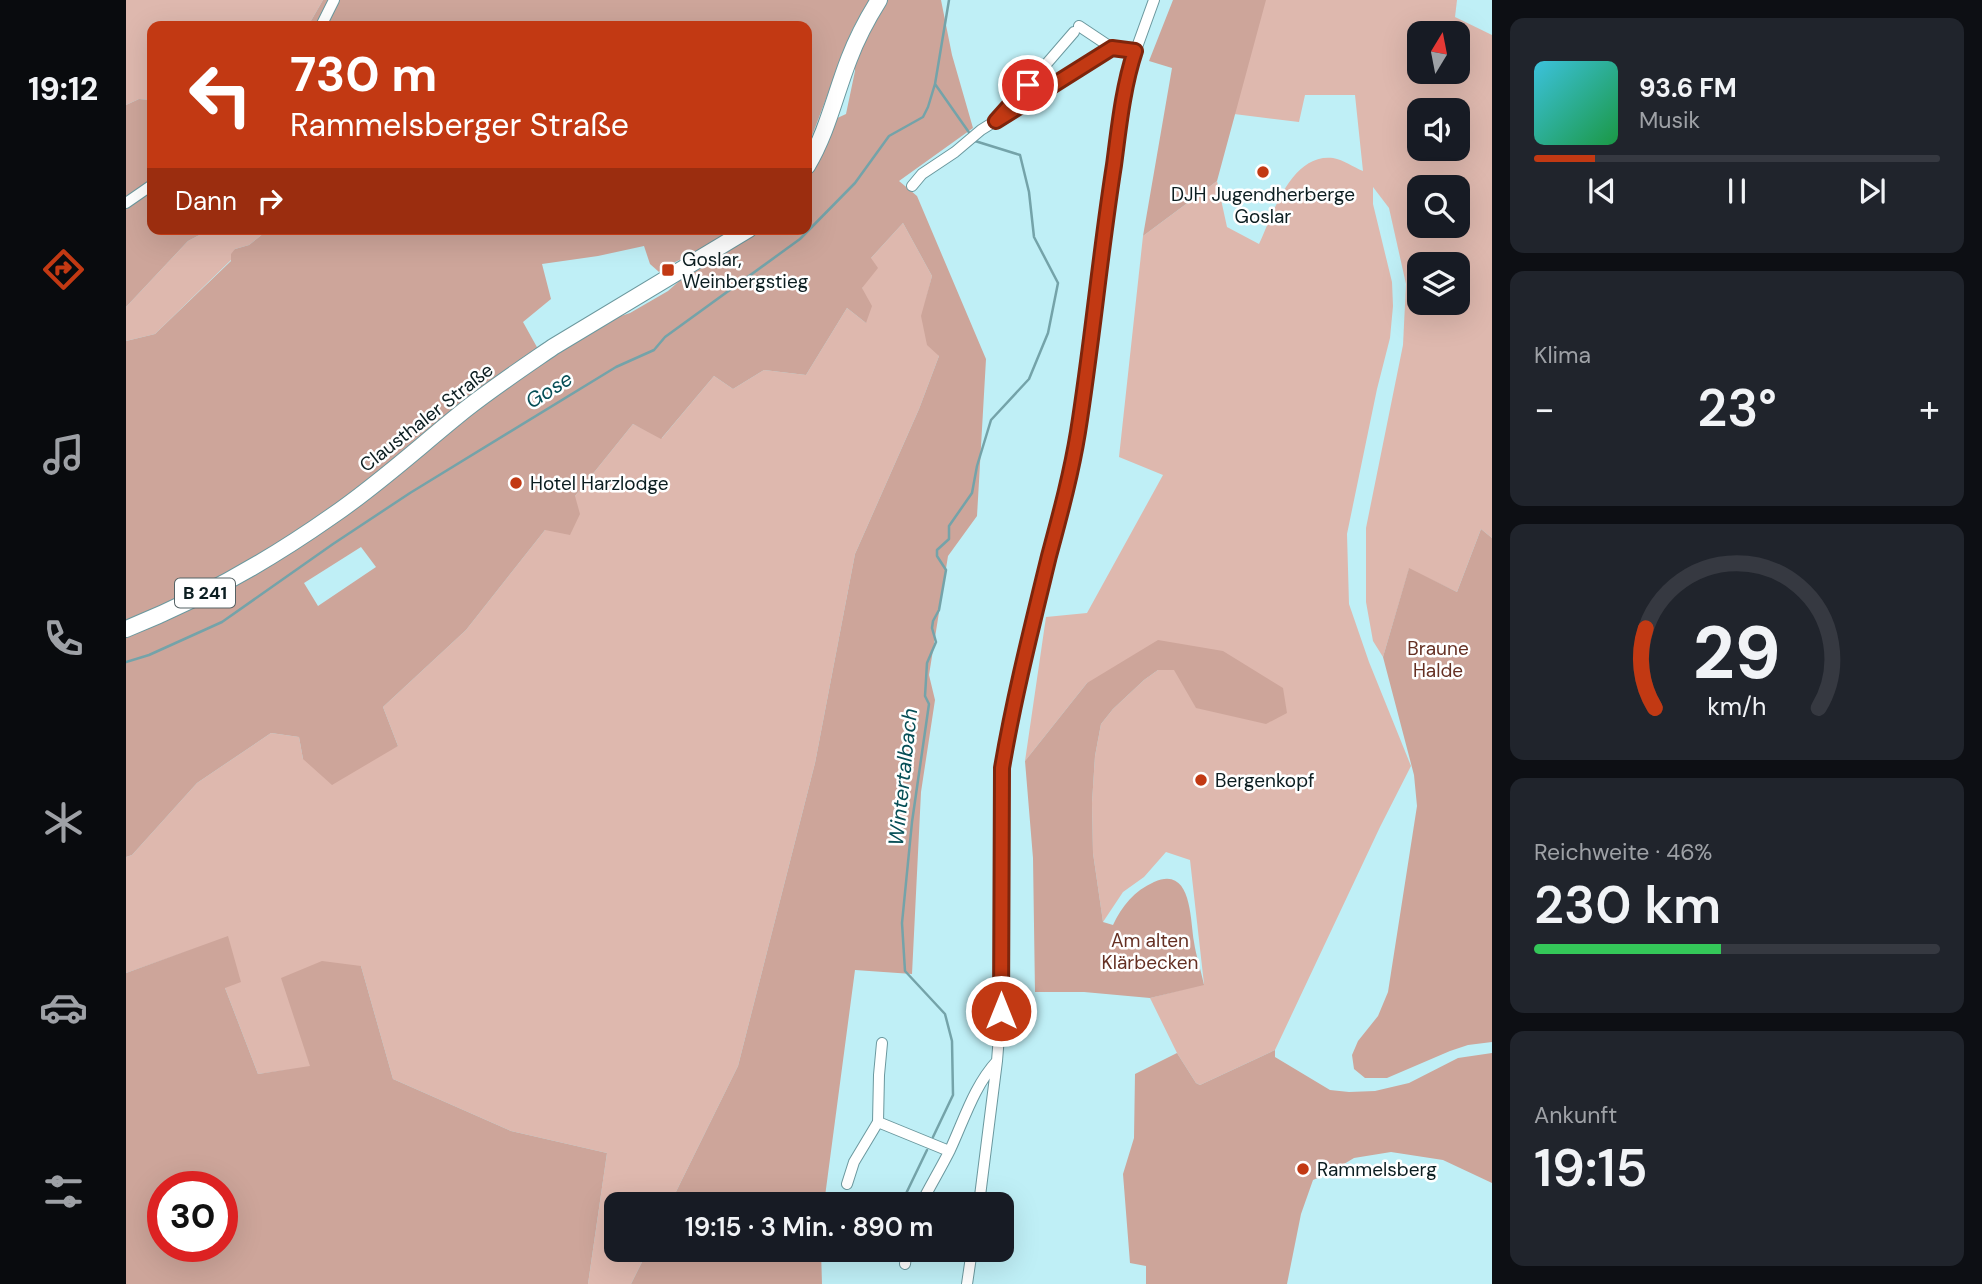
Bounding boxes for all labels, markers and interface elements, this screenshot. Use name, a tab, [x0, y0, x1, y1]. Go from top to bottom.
north arrow	[1407, 21, 1470, 84]
map controls	[1407, 21, 1470, 315]
text: 730 m	[290, 42, 437, 106]
icon: left	[175, 49, 266, 140]
pin	[998, 55, 1058, 115]
icon: arrive	[1009, 66, 1047, 104]
text: 19:12	[28, 68, 98, 110]
text: 93.6 FM	[1639, 71, 1737, 105]
button: sound	[1407, 98, 1470, 161]
text: Rammelsberger Straße	[290, 104, 629, 146]
text: Musik	[1639, 105, 1700, 135]
marker: DJH Jugendherberge Goslar	[1255, 164, 1271, 180]
icon: previous	[1583, 172, 1621, 210]
icon: pause	[1718, 172, 1756, 210]
icon: next	[1853, 172, 1891, 210]
button: search	[1407, 175, 1470, 238]
icon: right	[251, 182, 289, 220]
place label: DJH Jugendherberge Goslar	[1171, 182, 1355, 229]
text: Dann	[175, 184, 237, 218]
icon: directions	[39, 245, 88, 294]
place label: Goslar, Weinbergstieg	[682, 247, 809, 294]
button: layers	[1407, 252, 1470, 315]
marker: Goslar, Weinbergstieg	[660, 262, 676, 278]
text: Klima	[1534, 340, 1591, 370]
street label: Clausthaler Straße	[354, 357, 498, 477]
water label: Gose	[520, 365, 578, 415]
text: 23°	[1697, 374, 1777, 442]
text: −	[1534, 384, 1555, 434]
text: +	[1919, 384, 1940, 434]
icon: music	[39, 430, 88, 479]
place label: Hotel Harzlodge	[530, 471, 669, 496]
marker: Hotel Harzlodge	[508, 475, 524, 491]
road number: B 241	[175, 578, 235, 608]
text: 29	[1693, 606, 1781, 701]
icon: phone	[39, 614, 88, 663]
park label: Braune Halde	[1407, 636, 1469, 683]
text: km/h	[1707, 690, 1767, 723]
water label: Wintertalbach	[882, 707, 924, 847]
place label: Bergenkopf	[1215, 768, 1314, 793]
marker: Bergenkopf	[1193, 772, 1209, 788]
icon: climate	[39, 798, 88, 847]
text: Reichweite · 46%	[1534, 837, 1712, 867]
text: 230 km	[1534, 871, 1721, 939]
park label: Am alten Klärbecken	[1102, 928, 1198, 975]
position arrow	[964, 974, 1038, 1048]
icon: car	[39, 983, 88, 1032]
text: Ankunft	[1534, 1100, 1617, 1130]
text: 19:15	[1534, 1134, 1648, 1202]
place label: Rammelsberg	[1317, 1157, 1437, 1182]
marker: Rammelsberg	[1295, 1161, 1311, 1177]
icon: filters	[39, 1167, 88, 1216]
speed limit sign: 30	[147, 1171, 238, 1262]
text: 19:15 · 3 Min. · 890 m	[685, 1210, 933, 1244]

